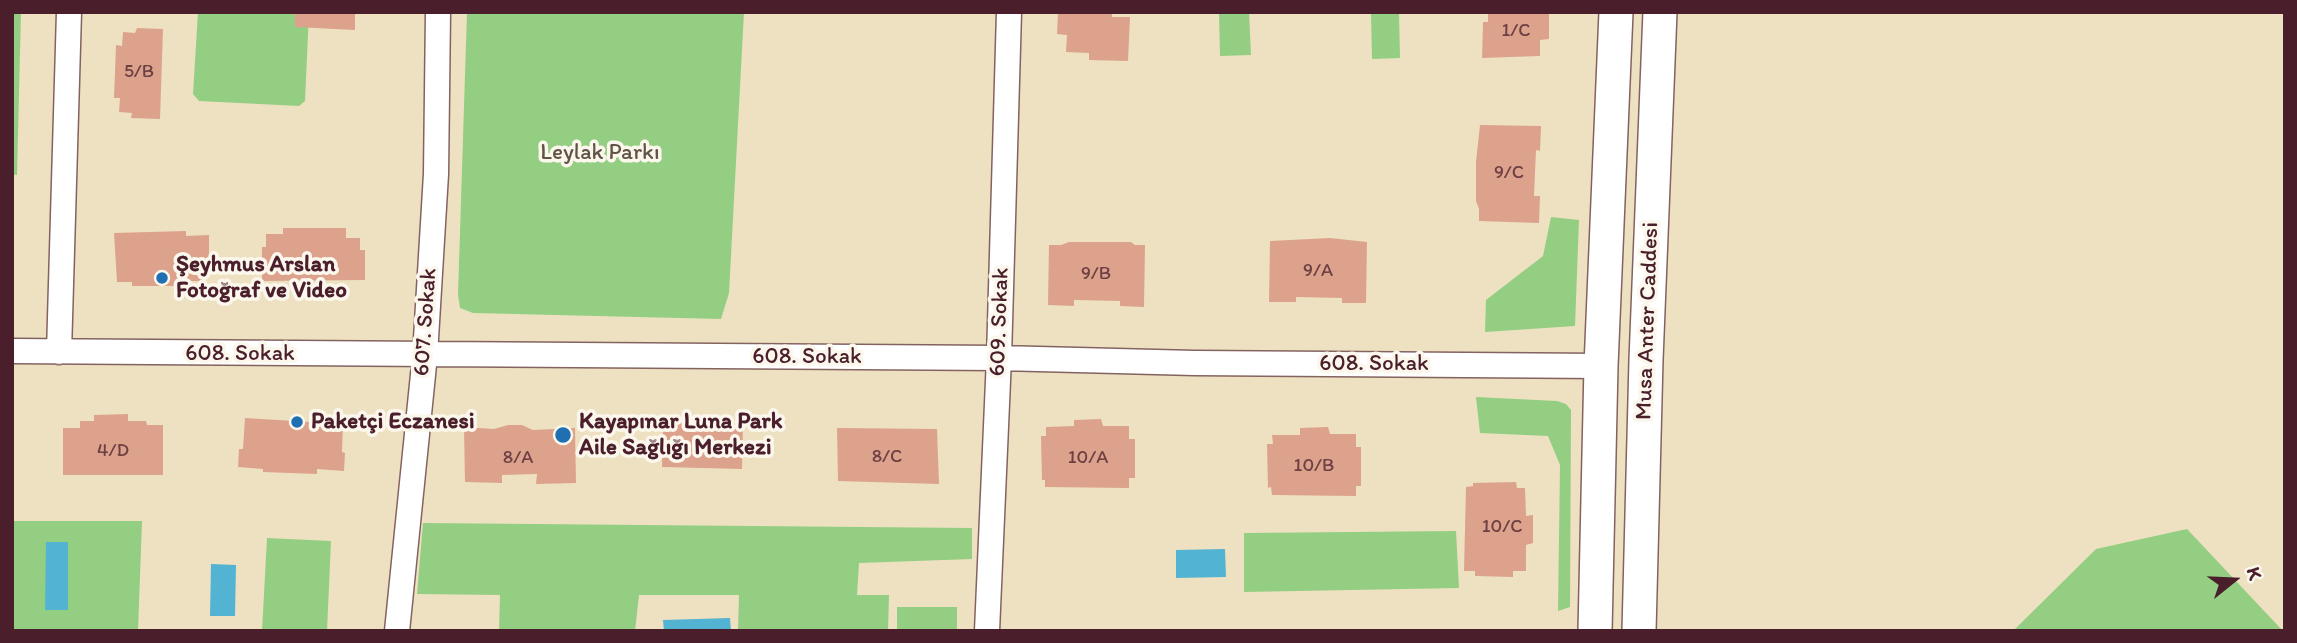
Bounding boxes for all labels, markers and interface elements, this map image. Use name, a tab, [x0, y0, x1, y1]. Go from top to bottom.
house number: 1/C	[1501, 20, 1531, 42]
house number: 5/B	[124, 61, 154, 83]
park label: Leylak Parkı	[540, 139, 660, 167]
house number: 9/C	[1494, 162, 1524, 184]
street label: Musa Anter Caddesi	[1631, 222, 1665, 420]
place label: Şeyhmus Arslan Fotoğraf ve Video	[176, 251, 347, 305]
house number: 9/A	[1303, 260, 1333, 282]
house number: 9/B	[1081, 263, 1111, 285]
street label: 607. Sokak	[408, 267, 444, 377]
street label: 609. Sokak	[984, 267, 1016, 377]
marker: Şeyhmus Arslan Fotoğraf ve Video	[154, 270, 170, 286]
street label: 608. Sokak	[185, 340, 295, 368]
street label: 608. Sokak	[752, 343, 862, 371]
street label: 608. Sokak	[1319, 350, 1429, 378]
place label: Paketçi Eczanesi	[311, 408, 475, 436]
place label: Kayapınar Luna Park Aile Sağlığı Merkezi	[579, 408, 782, 462]
marker: Paketçi Eczanesi	[289, 414, 305, 430]
marker: Kayapınar Luna Park Aile Sağlığı Merkezi	[553, 425, 573, 445]
house number: 4/D	[97, 440, 129, 462]
house number: 8/C	[872, 446, 902, 468]
house number: 8/A	[503, 447, 533, 469]
house number: 10/A	[1068, 447, 1108, 469]
house number: 10/B	[1294, 455, 1334, 477]
house number: 10/C	[1482, 516, 1522, 538]
north arrow	[2199, 545, 2269, 615]
text: K	[2242, 564, 2267, 583]

